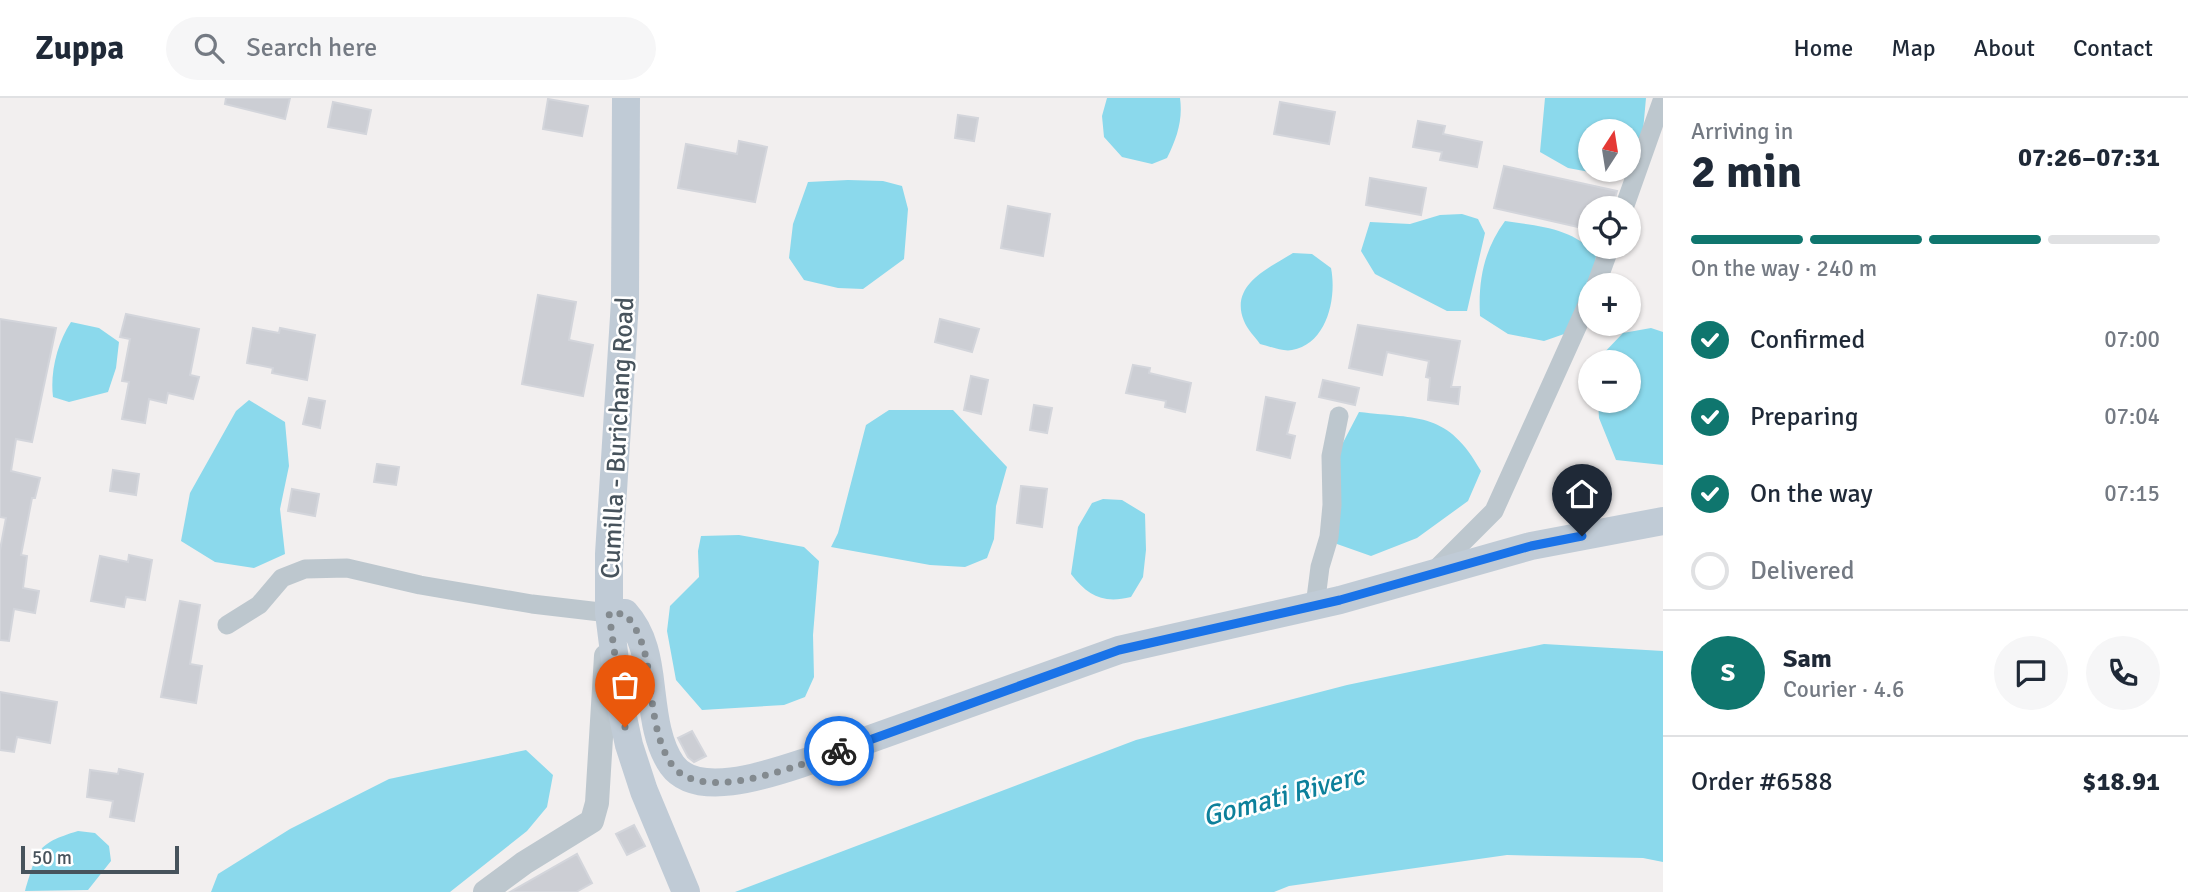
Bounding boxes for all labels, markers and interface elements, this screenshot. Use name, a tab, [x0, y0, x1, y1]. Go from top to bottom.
search box	[166, 17, 656, 80]
text: Zuppa	[35, 28, 124, 69]
icon: search	[190, 29, 228, 67]
text: Search here	[246, 32, 377, 64]
text: Home	[1793, 33, 1853, 63]
text: Map	[1891, 33, 1936, 63]
text: About	[1974, 33, 2035, 63]
text: Contact	[2073, 33, 2153, 63]
text: Arriving in	[1691, 117, 1793, 146]
north arrow	[1578, 119, 1642, 182]
map controls	[1578, 119, 1641, 413]
text: 07:26–07:31	[2018, 142, 2160, 174]
text: 2 min	[1691, 144, 1802, 200]
button: locate	[1578, 196, 1641, 259]
text: On the way · 240 m	[1691, 254, 1877, 283]
button: +	[1578, 273, 1641, 336]
street label: Cumilla - Burichang Road	[595, 296, 641, 580]
icon: check	[1691, 321, 1729, 359]
text: Confirmed	[1750, 324, 1865, 356]
text: 07:00	[2104, 325, 2160, 354]
button: −	[1578, 350, 1641, 413]
icon: check	[1691, 398, 1729, 436]
text: Preparing	[1750, 401, 1858, 433]
text: 07:04	[2104, 402, 2160, 431]
pin	[1552, 464, 1612, 536]
icon: home	[1563, 475, 1601, 513]
icon: check	[1691, 475, 1729, 513]
text: On the way	[1750, 478, 1873, 510]
text: 07:15	[2104, 479, 2160, 508]
text: Delivered	[1750, 555, 1855, 587]
button: chat	[1994, 636, 2068, 710]
button: phone	[2086, 636, 2160, 710]
text: Sam	[1783, 643, 1832, 675]
pin	[595, 655, 655, 727]
text: S	[1721, 657, 1735, 689]
icon: bag	[606, 666, 644, 704]
text: Courier · 4.6	[1783, 675, 1904, 704]
courier	[804, 716, 874, 786]
icon: bike	[820, 732, 858, 770]
water label: Gomati Riverc	[1199, 758, 1370, 834]
text: Order #6588	[1691, 766, 1832, 798]
text: $18.91	[2082, 766, 2160, 798]
scale bar	[21, 843, 178, 875]
text: 50 m	[32, 846, 72, 870]

